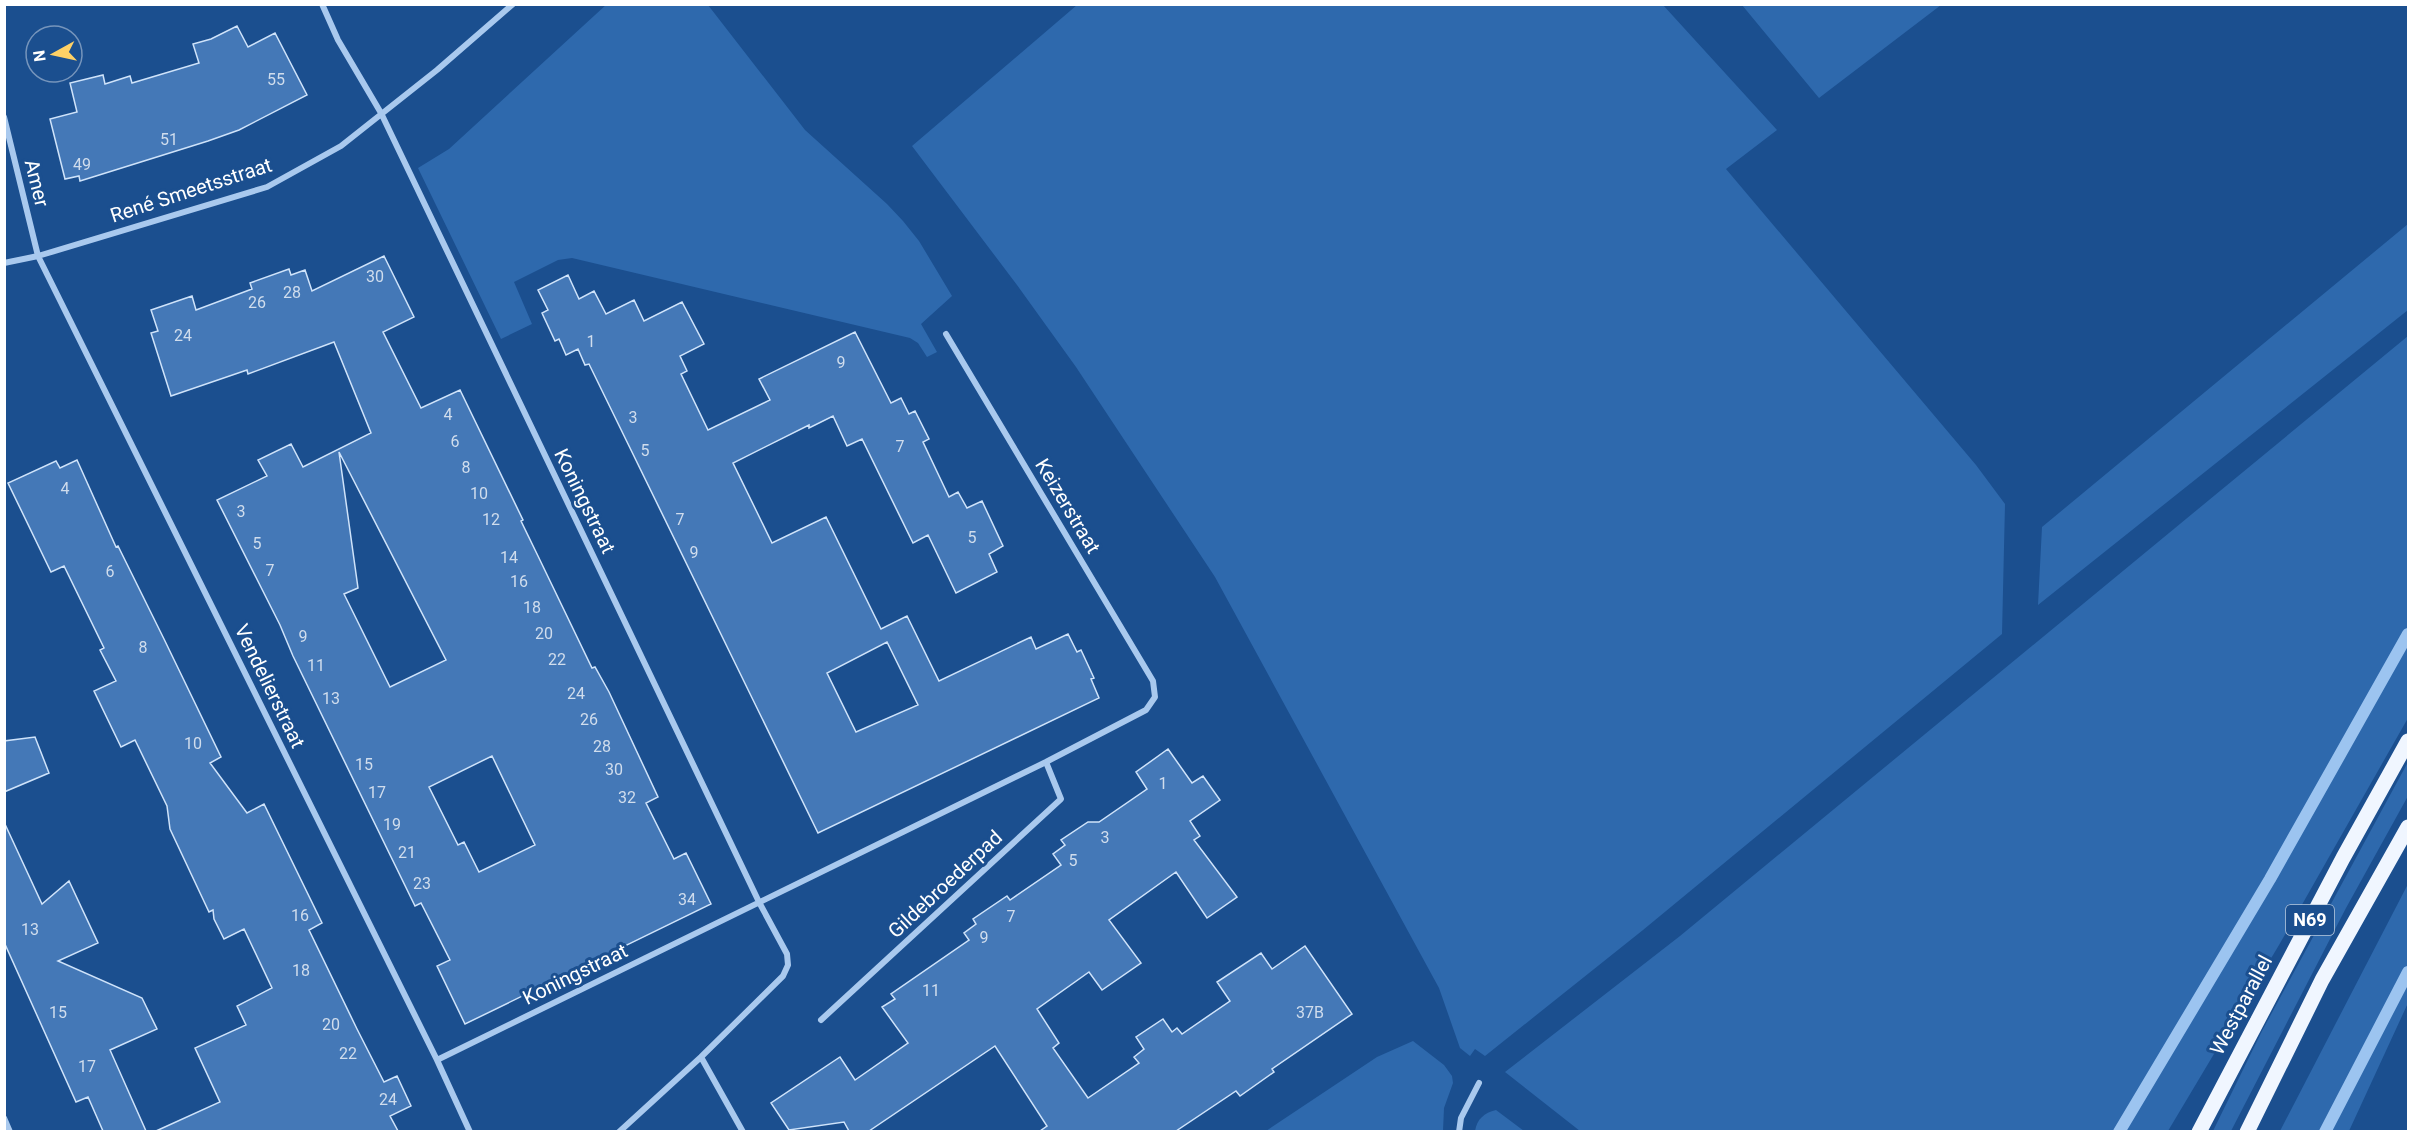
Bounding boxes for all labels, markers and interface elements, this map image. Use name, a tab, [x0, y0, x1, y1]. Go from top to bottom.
north arrow	[24, 24, 84, 84]
text: N	[29, 49, 50, 63]
house number: 55	[267, 70, 285, 89]
house number: 51	[160, 130, 178, 149]
street label: René Smeetsstraat	[107, 153, 275, 227]
house number: 49	[73, 155, 91, 174]
street label: Amer	[20, 157, 54, 209]
house number: 30	[366, 267, 384, 286]
house number: 28	[283, 283, 301, 302]
house number: 26	[248, 293, 266, 312]
house number: 24	[174, 326, 192, 345]
house number: 1	[587, 332, 596, 351]
house number: 9	[837, 353, 846, 372]
house number: 4	[444, 405, 453, 424]
house number: 3	[629, 408, 638, 427]
house number: 6	[451, 432, 460, 451]
house number: 7	[896, 437, 905, 456]
house number: 5	[641, 441, 650, 460]
street label: Koningstraat	[549, 445, 621, 557]
street label: Keizerstraat	[1030, 454, 1106, 558]
house number: 8	[462, 458, 471, 477]
house number: 4	[61, 479, 70, 498]
house number: 10	[470, 484, 488, 503]
house number: 3	[237, 502, 246, 521]
house number: 12	[482, 510, 500, 529]
house number: 7	[676, 510, 685, 529]
house number: 5	[968, 528, 977, 547]
house number: 5	[253, 534, 262, 553]
house number: 9	[690, 543, 699, 562]
house number: 14	[500, 548, 518, 567]
house number: 7	[266, 561, 275, 580]
house number: 6	[106, 562, 115, 581]
house number: 16	[510, 572, 528, 591]
house number: 18	[523, 598, 541, 617]
street label: Vendelierstraat	[230, 620, 310, 752]
house number: 20	[535, 624, 553, 643]
house number: 9	[299, 627, 308, 646]
house number: 8	[139, 638, 148, 657]
house number: 22	[548, 650, 566, 669]
house number: 11	[307, 656, 325, 675]
house number: 24	[567, 684, 585, 703]
house number: 13	[322, 689, 340, 708]
house number: 26	[580, 710, 598, 729]
house number: 10	[184, 734, 202, 753]
house number: 28	[593, 737, 611, 756]
house number: 15	[355, 755, 373, 774]
house number: 30	[605, 760, 623, 779]
house number: 1	[1159, 774, 1168, 793]
house number: 17	[368, 783, 386, 802]
house number: 32	[618, 788, 636, 807]
house number: 19	[383, 815, 401, 834]
street label: Gildebroederpad	[883, 825, 1007, 943]
house number: 3	[1101, 828, 1110, 847]
house number: 21	[398, 843, 416, 862]
house number: 5	[1069, 851, 1078, 870]
house number: 23	[413, 874, 431, 893]
house number: 34	[678, 890, 696, 909]
road number: N69	[2286, 905, 2334, 935]
house number: 16	[291, 906, 309, 925]
house number: 7	[1007, 907, 1016, 926]
house number: 13	[21, 920, 39, 939]
house number: 9	[980, 928, 989, 947]
street label: Koningstraat	[519, 938, 631, 1010]
street label: Westparallel	[2205, 951, 2277, 1059]
house number: 18	[292, 961, 310, 980]
house number: 11	[922, 981, 940, 1000]
house number: 15	[49, 1003, 67, 1022]
house number: 37B	[1296, 1003, 1324, 1022]
house number: 20	[322, 1015, 340, 1034]
house number: 22	[339, 1044, 357, 1063]
house number: 17	[78, 1057, 96, 1076]
house number: 24	[379, 1090, 397, 1109]

